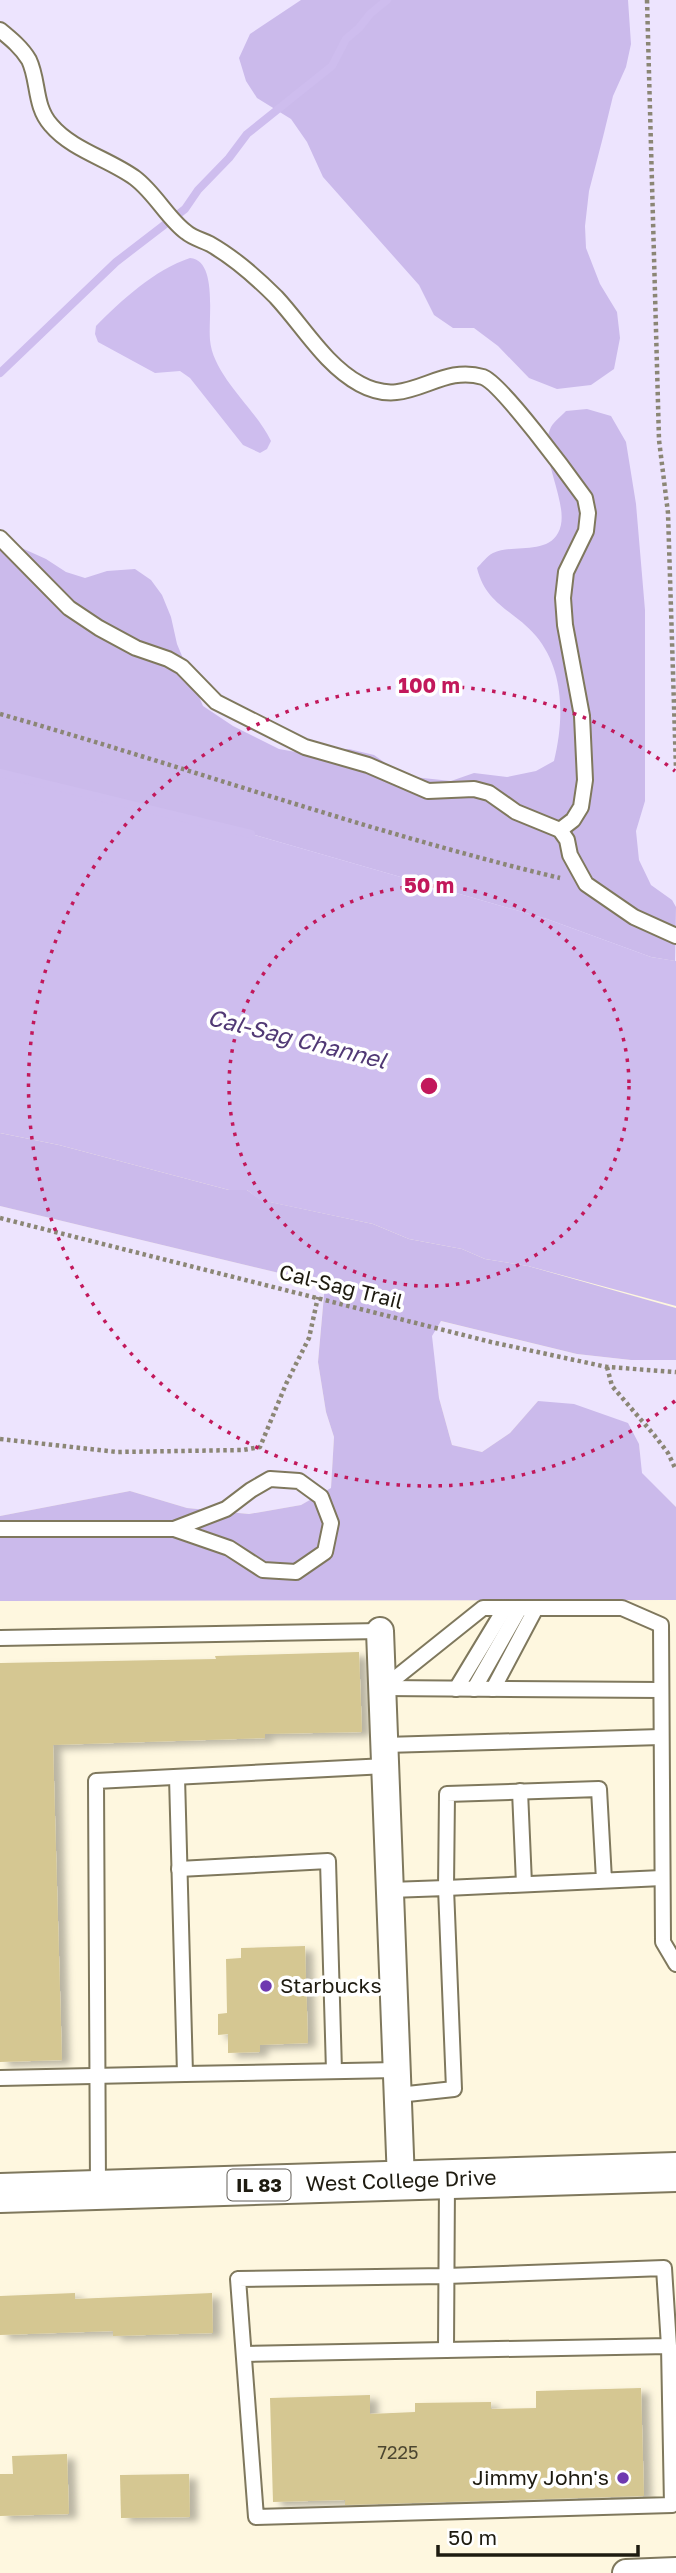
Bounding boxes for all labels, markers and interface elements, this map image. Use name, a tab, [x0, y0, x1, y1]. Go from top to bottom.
text: 100 m	[398, 672, 460, 698]
text: 50 m	[404, 872, 454, 898]
water label: Cal-Sag Channel	[205, 1002, 391, 1074]
centre of rings	[417, 1074, 441, 1098]
street label: Cal-Sag Trail	[277, 1258, 406, 1314]
place label: Starbucks	[280, 1972, 382, 1998]
marker: Starbucks	[258, 1978, 274, 1994]
street label: West College Drive	[305, 2164, 497, 2196]
road number: IL 83	[228, 2170, 290, 2200]
house number: 7225	[378, 2441, 418, 2463]
place label: Jimmy John's	[472, 2464, 609, 2490]
marker: Jimmy John's	[615, 2470, 631, 2486]
scale bar	[438, 2514, 638, 2558]
text: 50 m	[448, 2524, 497, 2550]

